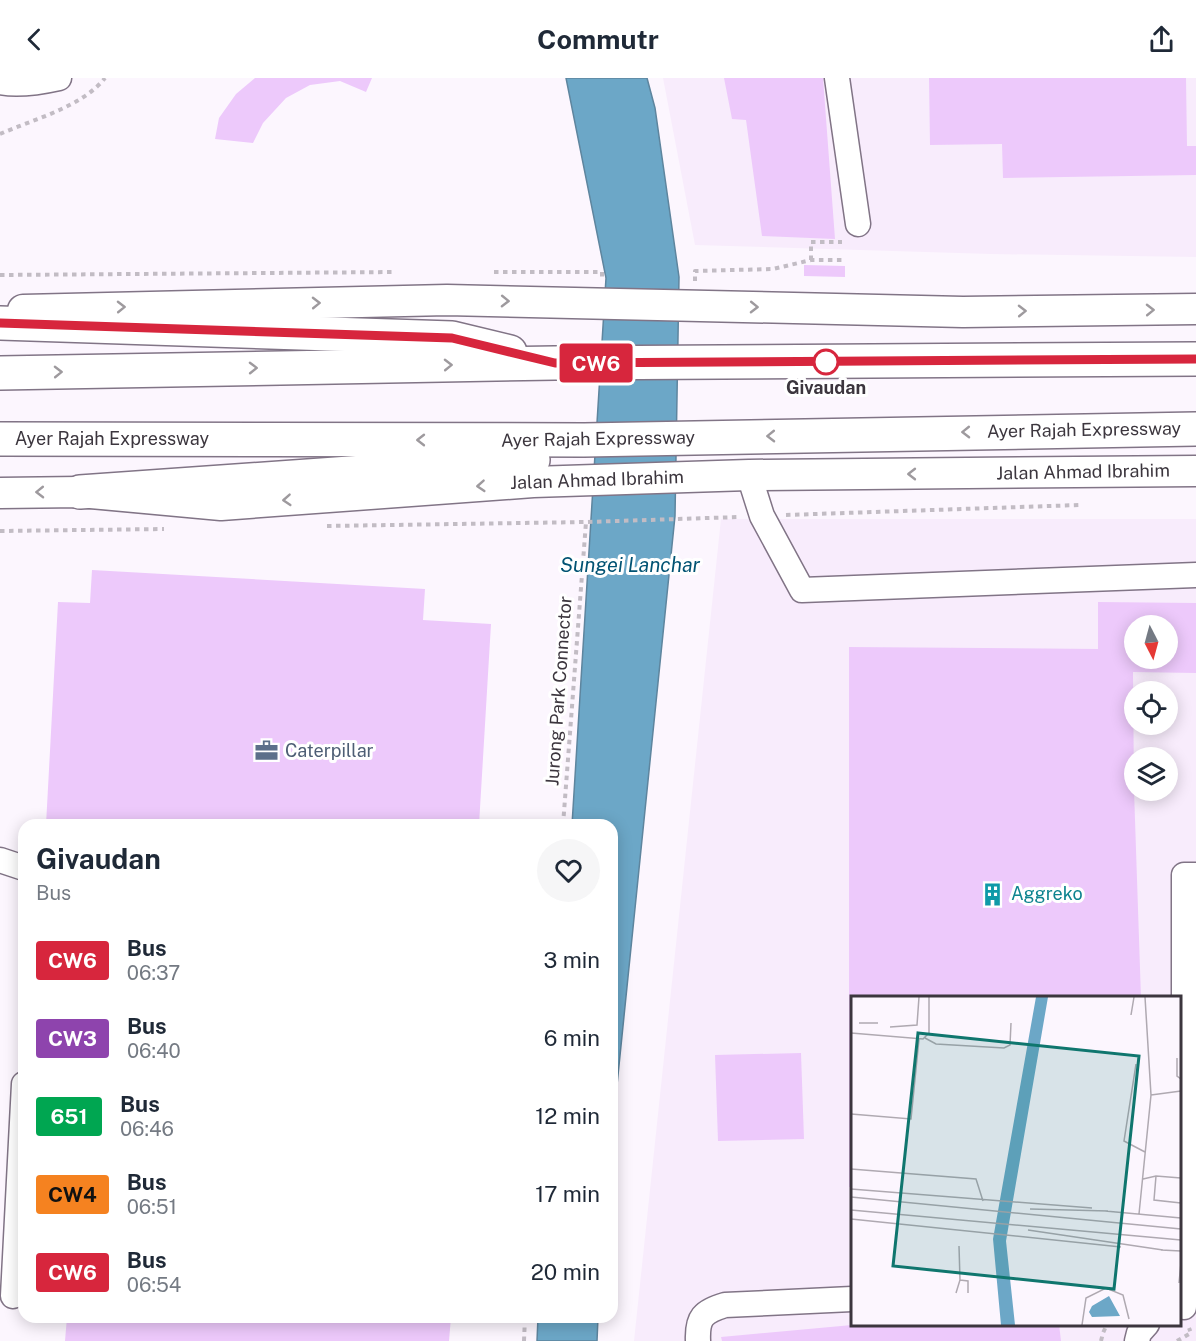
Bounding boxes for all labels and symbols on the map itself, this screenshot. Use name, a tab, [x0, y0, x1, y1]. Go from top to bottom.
one-way arrow	[501, 295, 510, 308]
one-way arrow	[312, 297, 321, 309]
one-way arrow	[117, 301, 126, 314]
one-way arrow	[749, 301, 758, 314]
one-way arrow	[1146, 304, 1155, 316]
one-way arrow	[1017, 305, 1026, 317]
line badge: CW6	[562, 344, 630, 382]
marker: Givaudan	[813, 349, 839, 375]
one-way arrow	[444, 359, 453, 371]
one-way arrow	[249, 362, 258, 375]
one-way arrow	[54, 365, 63, 378]
place label: Givaudan	[786, 377, 866, 398]
street label: Ayer Rajah Expressway	[987, 417, 1182, 442]
street label: Ayer Rajah Expressway	[501, 426, 696, 451]
one-way arrow	[961, 426, 970, 439]
street label: Ayer Rajah Expressway	[15, 428, 210, 449]
one-way arrow	[766, 430, 775, 443]
one-way arrow	[416, 434, 425, 446]
street label: Jalan Ahmad Ibrahim	[996, 459, 1170, 484]
street label: Jalan Ahmad Ibrahim	[510, 466, 684, 493]
one-way arrow	[907, 468, 916, 480]
one-way arrow	[477, 479, 486, 492]
one-way arrow	[36, 486, 45, 498]
one-way arrow	[282, 493, 291, 506]
water label: Sungei Lanchar	[560, 553, 701, 577]
street label: Jurong Park Connector	[541, 595, 576, 787]
north arrow	[1124, 615, 1178, 669]
office icon: Caterpillar	[254, 738, 280, 764]
place label: Caterpillar	[285, 740, 374, 761]
building icon: Aggreko	[980, 881, 1006, 907]
place label: Aggreko	[1011, 883, 1083, 904]
inset map	[851, 996, 1181, 1326]

